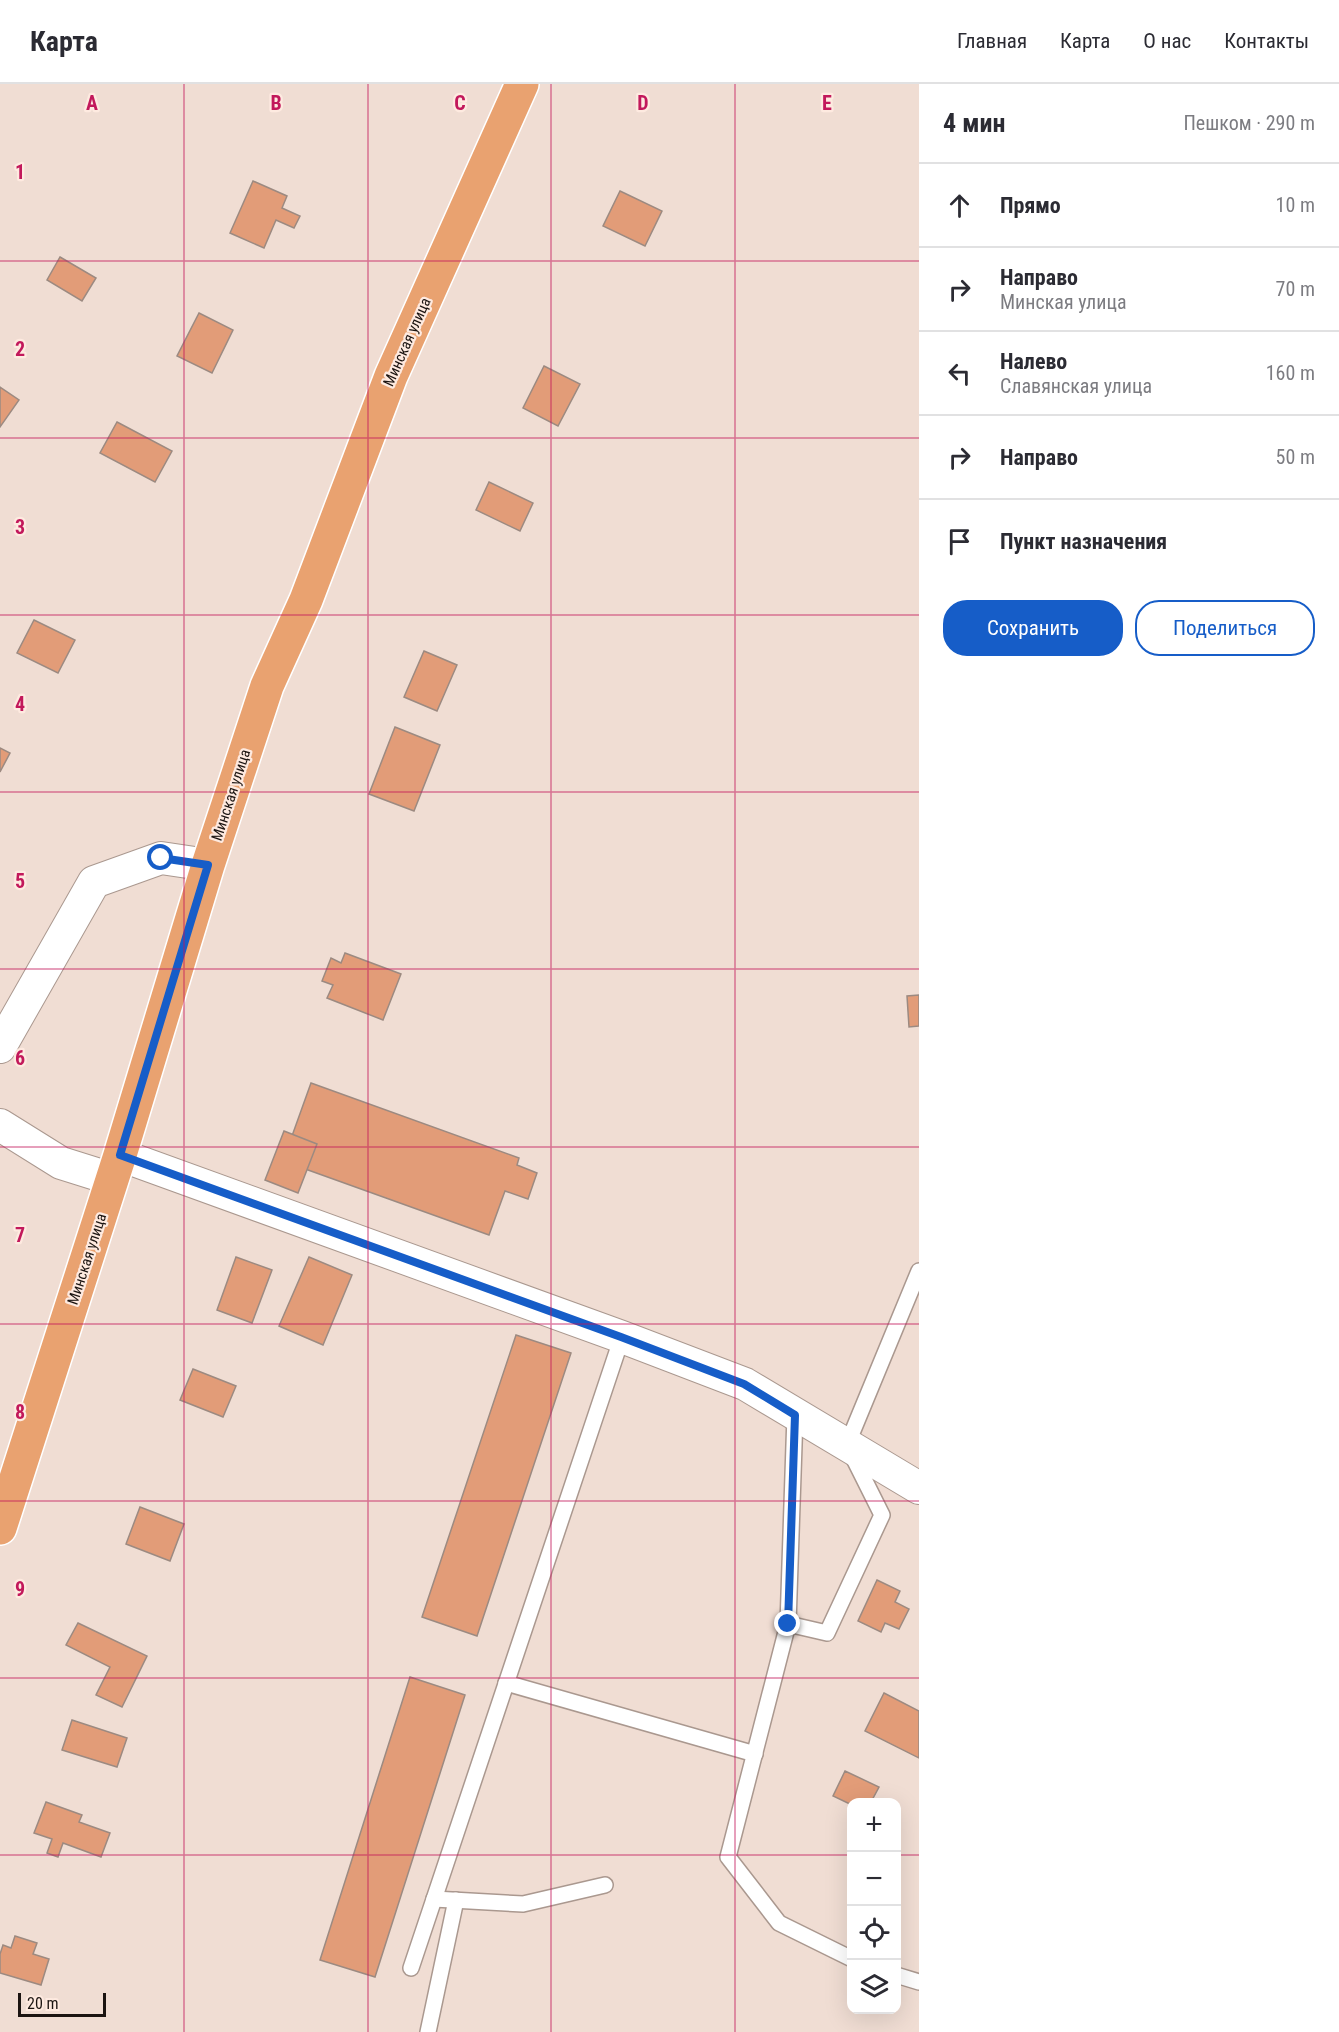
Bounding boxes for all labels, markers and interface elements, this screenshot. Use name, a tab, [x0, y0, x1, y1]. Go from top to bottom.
text: Карта	[30, 25, 98, 58]
text: Главная	[957, 29, 1027, 53]
text: Карта	[1060, 29, 1110, 53]
text: О нас	[1143, 29, 1191, 53]
text: Контакты	[1224, 29, 1309, 53]
text: A	[86, 91, 98, 115]
text: B	[270, 91, 282, 115]
text: C	[454, 91, 466, 115]
text: D	[637, 91, 649, 115]
text: E	[822, 91, 832, 115]
text: 4 мин	[943, 108, 1005, 138]
text: Пешком · 290 m	[1183, 111, 1315, 135]
text: 1	[15, 160, 25, 184]
icon: ahead	[943, 189, 976, 222]
text: Прямо	[1000, 193, 1061, 218]
text: 10 m	[1276, 193, 1315, 217]
text: Направо	[1000, 265, 1078, 290]
icon: right	[943, 273, 976, 306]
text: 70 m	[1276, 277, 1315, 301]
text: Минская улица	[1000, 290, 1127, 314]
street label: Минская улица	[379, 295, 435, 389]
text: 2	[15, 337, 25, 361]
text: Налево	[1000, 349, 1067, 374]
icon: left	[943, 357, 976, 390]
text: 160 m	[1266, 361, 1315, 385]
text: Славянская улица	[1000, 374, 1152, 398]
icon: right	[943, 441, 976, 474]
text: Направо	[1000, 445, 1078, 470]
text: 50 m	[1276, 445, 1315, 469]
text: 3	[15, 515, 25, 539]
icon: arrive	[943, 525, 976, 558]
text: Пункт назначения	[1000, 529, 1167, 554]
button: Сохранить	[943, 600, 1123, 656]
button: Поделиться	[1135, 600, 1315, 656]
text: 4	[15, 692, 25, 716]
street label: Минская улица	[208, 747, 254, 843]
route start	[147, 844, 173, 870]
text: 5	[15, 869, 25, 893]
text: 6	[15, 1046, 25, 1070]
street label: Минская улица	[64, 1211, 110, 1307]
text: 7	[15, 1223, 25, 1247]
text: 8	[15, 1400, 25, 1424]
text: 9	[15, 1577, 25, 1601]
route end	[774, 1610, 800, 1636]
map controls	[847, 1798, 901, 2014]
button: +	[847, 1798, 901, 1852]
button: −	[847, 1852, 901, 1906]
button: locate	[847, 1906, 901, 1960]
button: layers	[847, 1960, 901, 2014]
scale bar	[18, 1990, 106, 2018]
text: 20 m	[27, 1994, 59, 2013]

